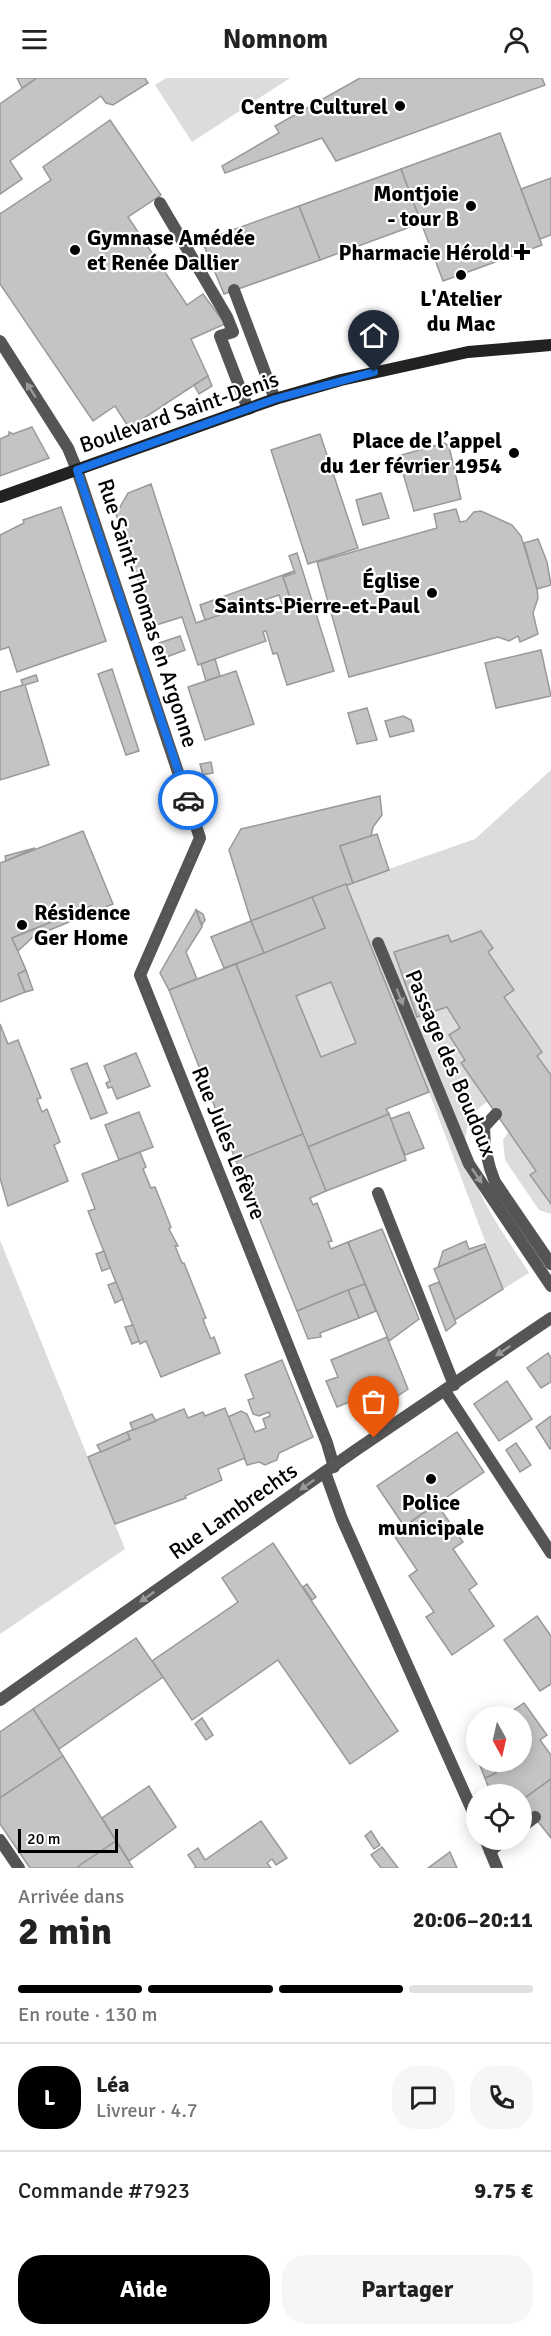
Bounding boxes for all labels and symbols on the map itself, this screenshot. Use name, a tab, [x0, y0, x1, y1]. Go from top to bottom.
place label: Centre Culturel	[241, 93, 388, 120]
marker: Centre Culturel	[393, 99, 407, 113]
place label: Montjoie - tour B	[373, 180, 459, 232]
marker: Montjoie - tour B	[464, 199, 478, 213]
place label: Gymnase Amédée et Renée Dallier	[87, 224, 255, 276]
place label: Pharmacie Hérold	[339, 239, 510, 266]
marker: Gymnase Amédée et Renée Dallier	[68, 243, 82, 257]
marker: Pharmacie Hérold	[515, 245, 529, 259]
marker: L'Atelier du Mac	[454, 268, 468, 282]
place label: L'Atelier du Mac	[420, 285, 502, 337]
pin	[348, 310, 399, 372]
street label: Boulevard Saint-Denis	[76, 365, 282, 459]
one-way arrow	[26, 382, 37, 398]
place label: Place de l’appel du 1er février 1954	[320, 427, 502, 479]
marker: Place de l’appel du 1er février 1954	[507, 446, 521, 460]
street label: Rue Saint-Thomas en Argonne	[92, 475, 204, 751]
place label: Église Saints-Pierre-et-Paul	[215, 567, 420, 619]
marker: Église Saints-Pierre-et-Paul	[425, 586, 439, 600]
courier	[158, 770, 218, 830]
place label: Résidence Ger Home	[34, 899, 131, 951]
marker: Résidence Ger Home	[15, 918, 29, 932]
street label: Passage des Boudoux	[399, 966, 503, 1160]
one-way arrow	[395, 989, 405, 1007]
street label: Rue Jules Lefèvre	[186, 1063, 272, 1223]
one-way arrow	[471, 1168, 483, 1184]
one-way arrow	[495, 1345, 511, 1357]
pin	[348, 1376, 399, 1438]
street label: Rue Lambrechts	[164, 1457, 302, 1565]
marker: Police municipale	[424, 1472, 438, 1486]
one-way arrow	[300, 1479, 316, 1491]
place label: Police municipale	[378, 1489, 484, 1541]
one-way arrow	[140, 1591, 156, 1603]
north arrow	[466, 1706, 532, 1772]
scale bar	[18, 1826, 118, 1854]

